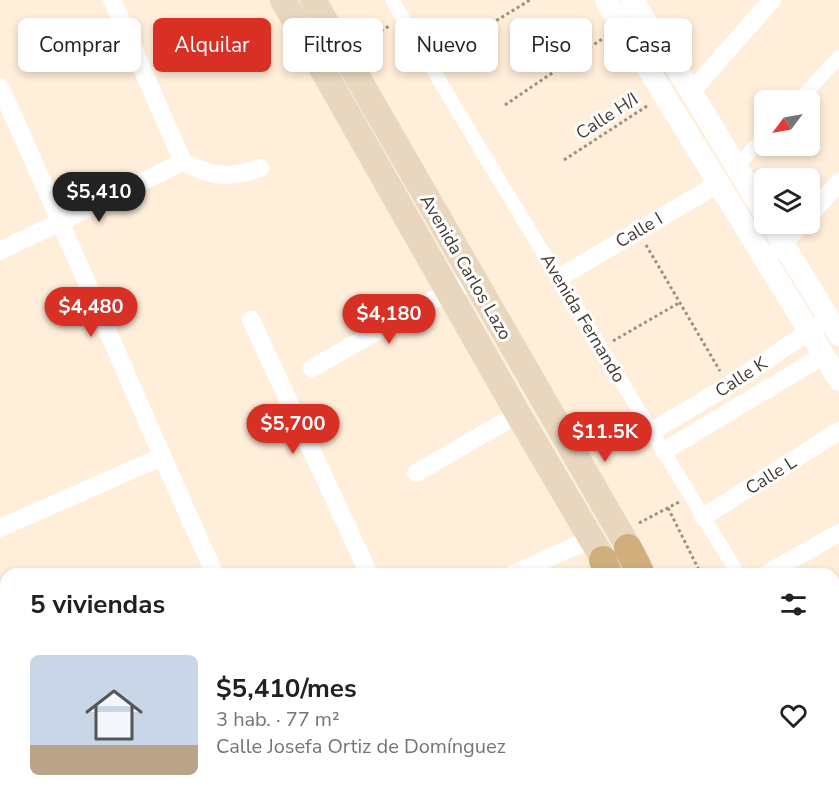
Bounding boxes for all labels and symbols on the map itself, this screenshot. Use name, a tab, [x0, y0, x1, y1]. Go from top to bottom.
street label: Calle H/I	[571, 87, 643, 145]
north arrow	[754, 90, 820, 156]
pin: $5,410	[50, 172, 148, 223]
street label: Avenida Carlos Lazo	[415, 190, 517, 344]
street label: Calle I	[611, 207, 667, 253]
street label: Avenida Fernando	[535, 249, 631, 387]
pin: $4,480	[42, 287, 140, 338]
pin: $4,180	[340, 294, 438, 345]
street label: Calle K	[710, 351, 772, 403]
pin: $5,700	[244, 404, 342, 455]
pin: $11.5K	[556, 412, 654, 463]
street label: Calle L	[741, 450, 801, 500]

